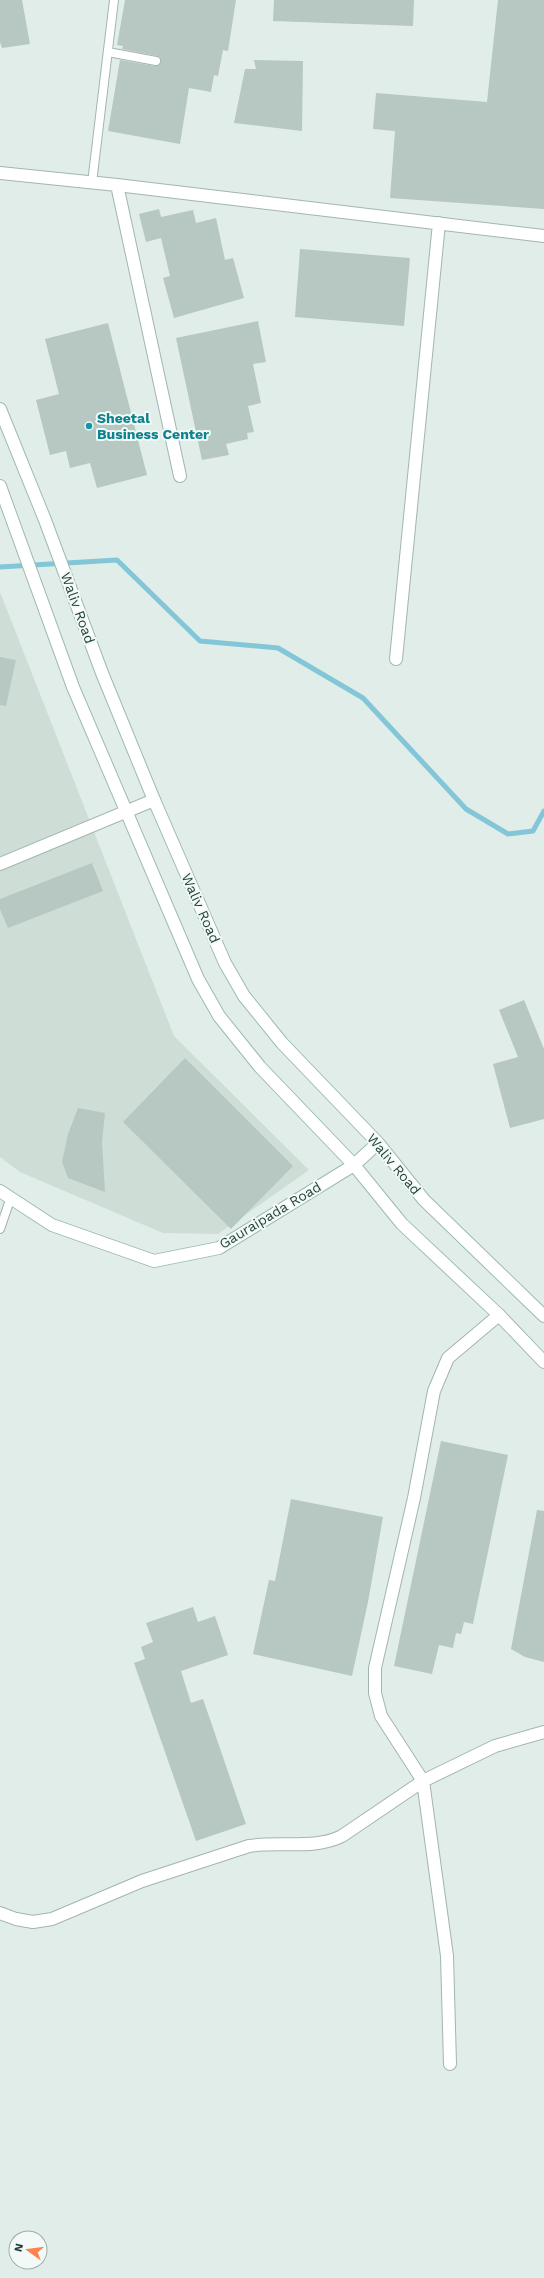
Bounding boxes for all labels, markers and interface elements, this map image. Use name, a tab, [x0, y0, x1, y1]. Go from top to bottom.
place label: Sheetal Business Center	[97, 410, 209, 442]
marker: Sheetal Business Center	[84, 421, 94, 431]
street label: Waliv Road	[58, 570, 98, 646]
street label: Waliv Road	[178, 871, 224, 945]
street label: Waliv Road	[364, 1130, 424, 1198]
street label: Gauraipada Road	[216, 1178, 324, 1252]
north arrow	[8, 2230, 48, 2270]
text: N	[11, 2242, 26, 2253]

